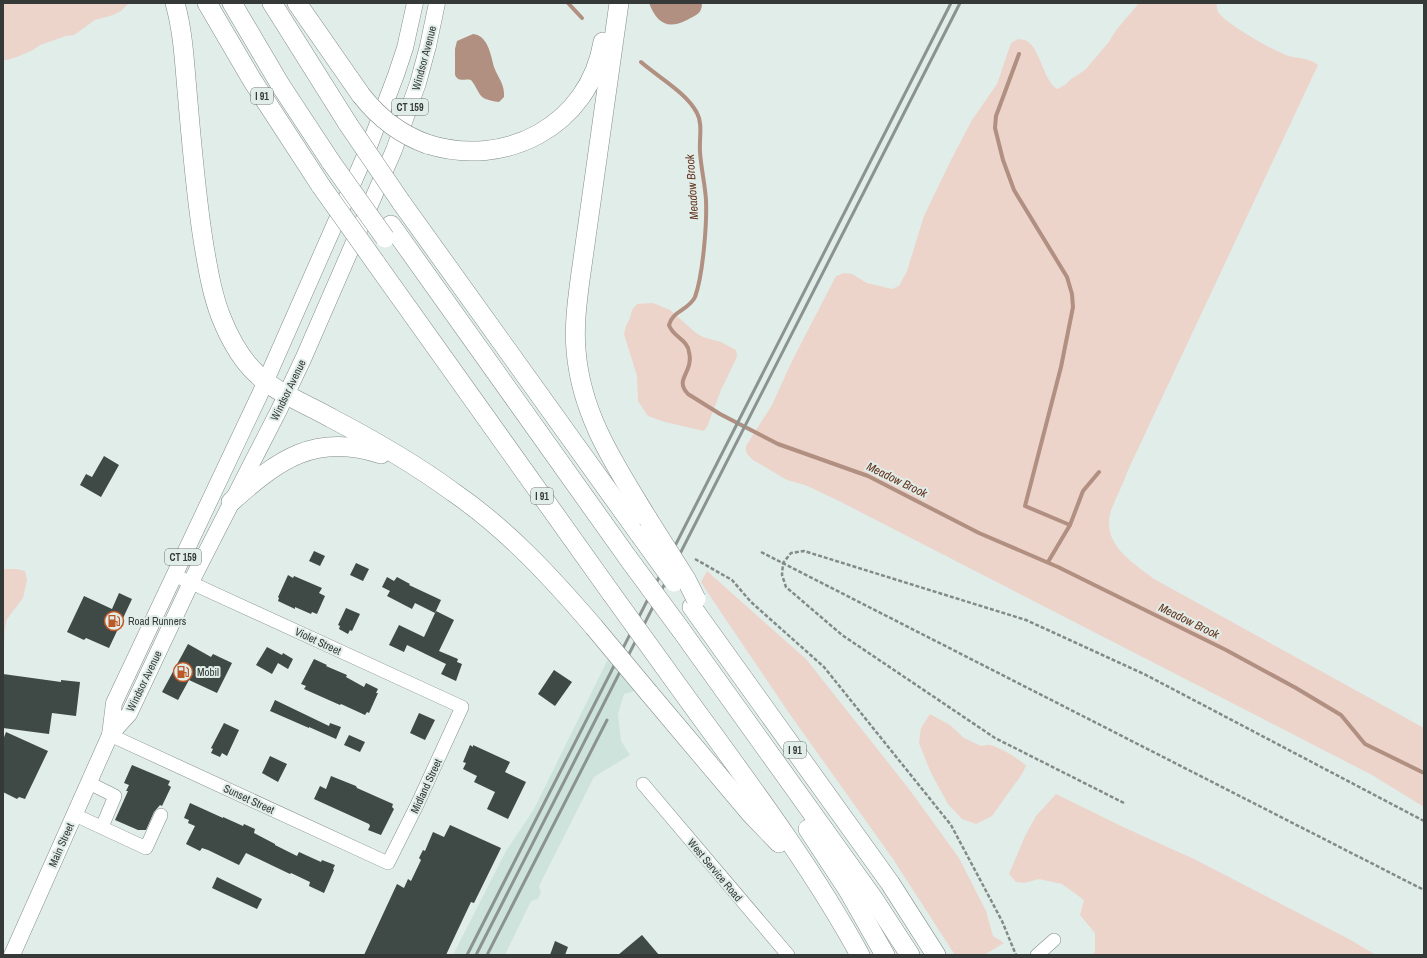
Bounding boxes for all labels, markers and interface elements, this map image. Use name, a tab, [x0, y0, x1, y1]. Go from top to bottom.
street label: Windsor Avenue	[409, 24, 439, 92]
road number: I 91	[251, 88, 273, 104]
road number: CT 159	[392, 99, 428, 115]
water label: Meadow Brook	[682, 153, 702, 220]
street label: Windsor Avenue	[267, 357, 309, 423]
water label: Meadow Brook	[864, 458, 931, 502]
road number: I 91	[531, 488, 553, 504]
road number: CT 159	[165, 549, 201, 565]
water label: Meadow Brook	[1156, 599, 1223, 643]
fuel station icon: Road Runners	[103, 610, 125, 632]
place label: Road Runners	[128, 614, 187, 628]
street label: Violet Street	[293, 624, 344, 658]
street label: Windsor Avenue	[123, 648, 165, 714]
fuel station icon: Mobil	[172, 661, 194, 683]
place label: Mobil	[197, 665, 219, 679]
road number: I 91	[784, 742, 806, 758]
street label: Midland Street	[407, 756, 445, 816]
street label: Sunset Street	[221, 781, 277, 817]
street label: Main Street	[45, 820, 77, 869]
street label: West Service Road	[685, 836, 745, 904]

